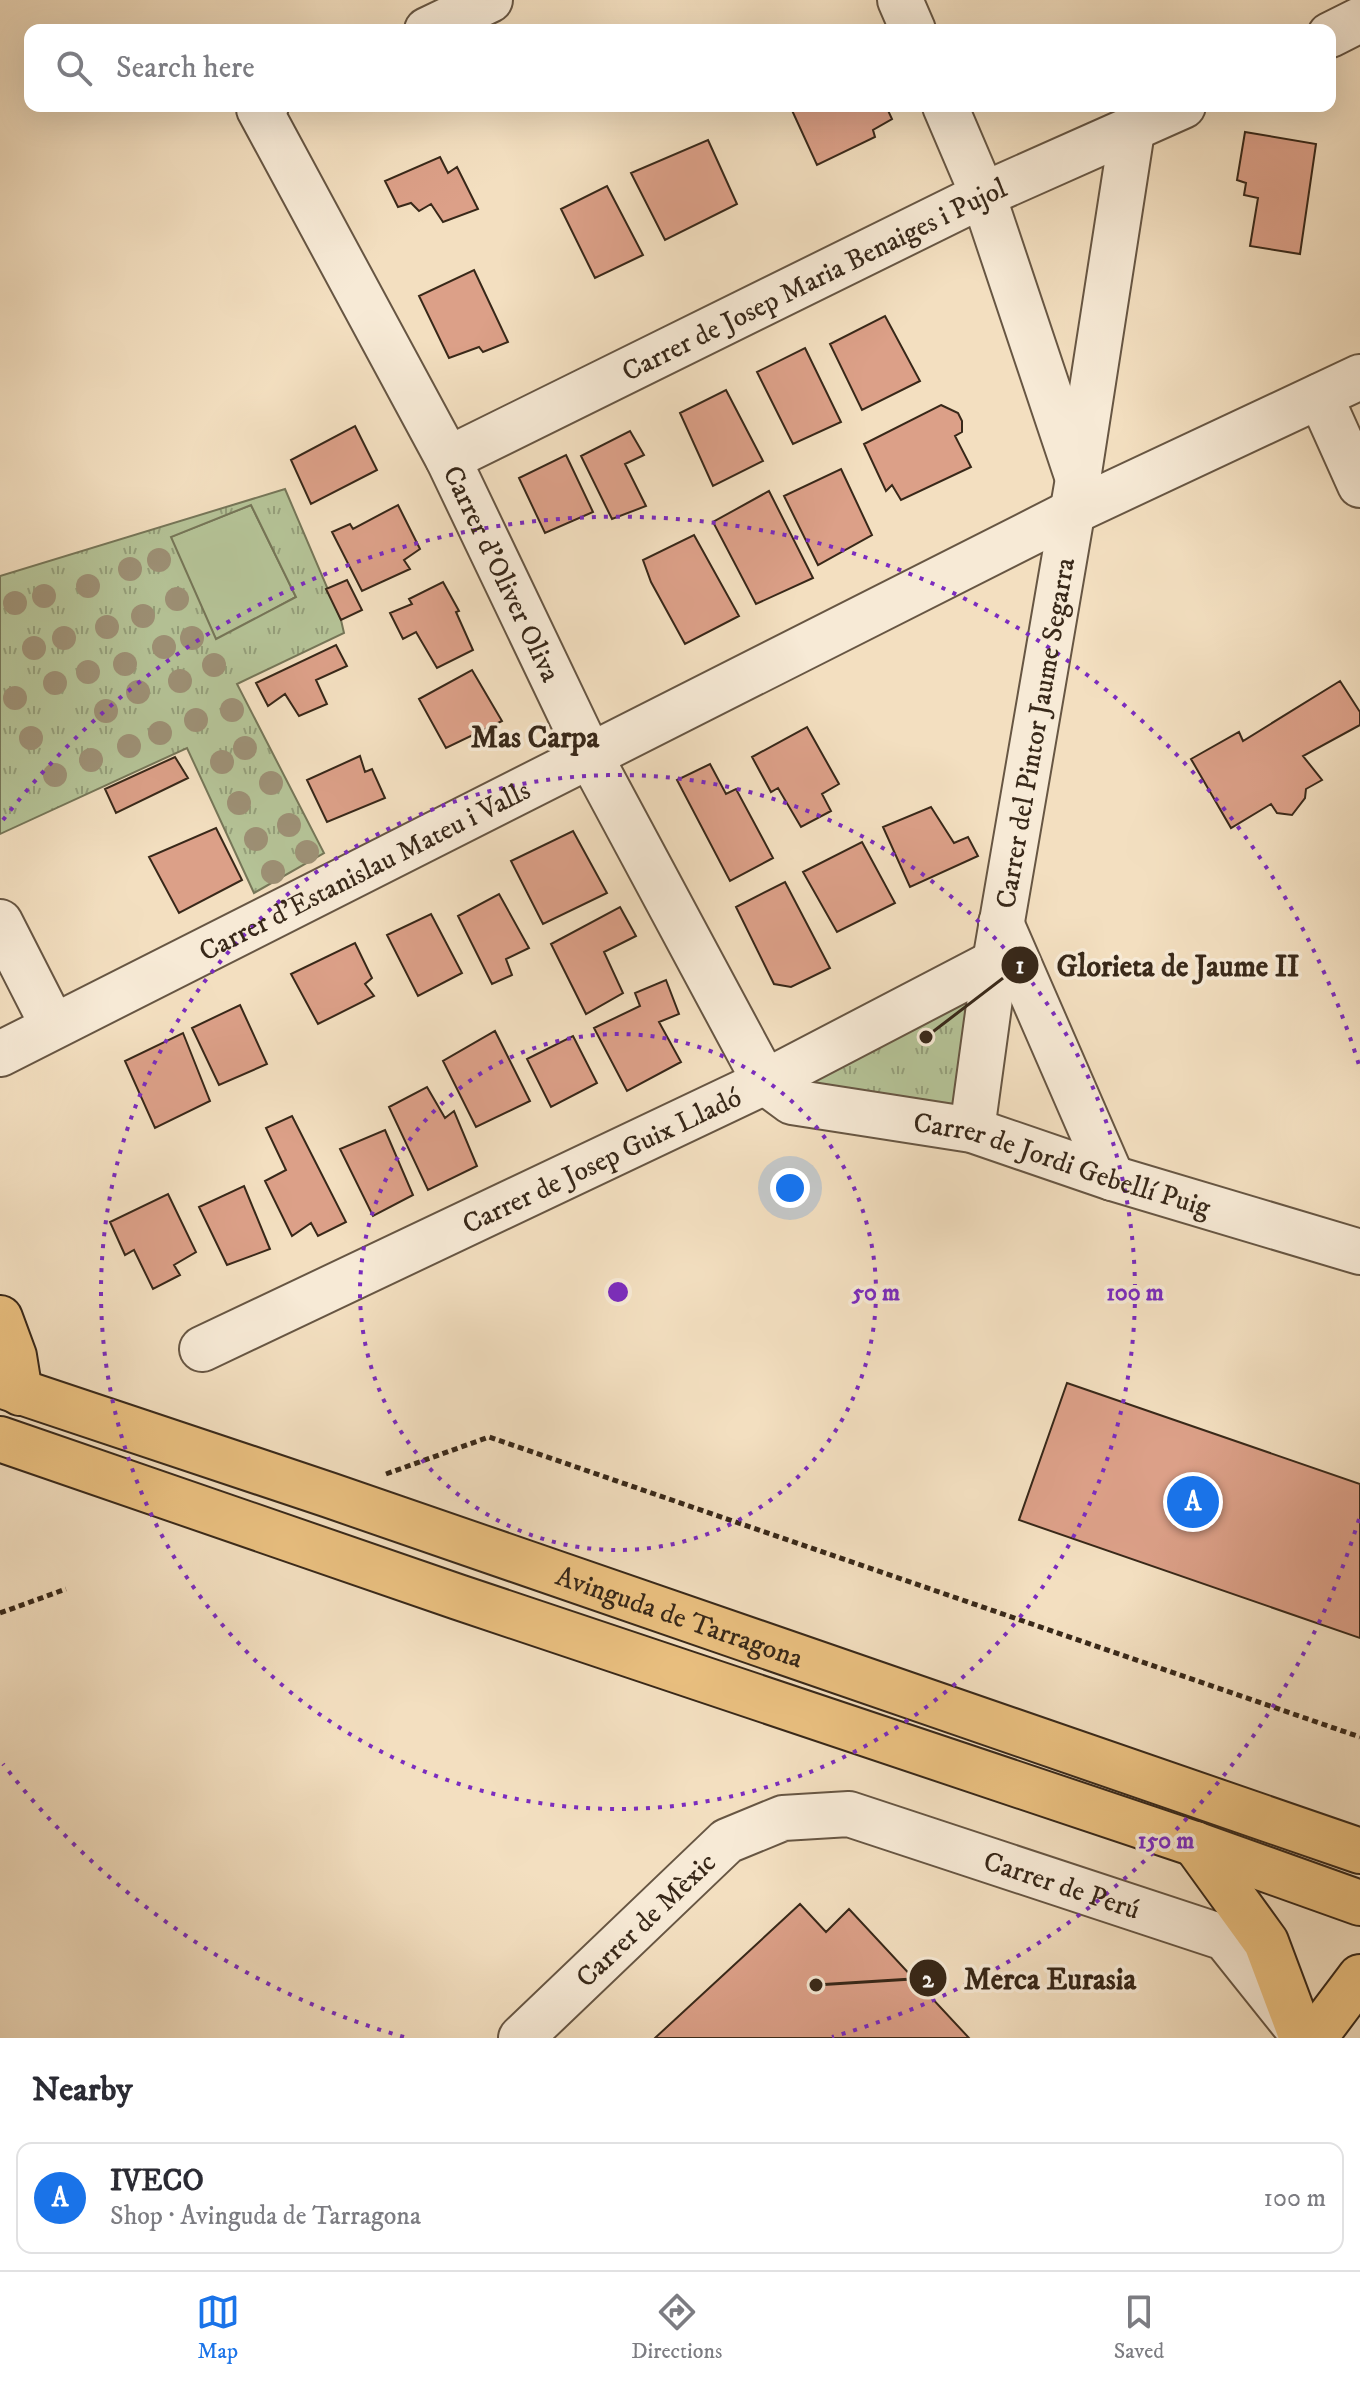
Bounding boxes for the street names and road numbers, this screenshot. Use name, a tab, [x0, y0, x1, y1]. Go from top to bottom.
street label: Carrer de Josep Maria Benaiges i Pujol	[616, 170, 1013, 389]
street label: Carrer d'Oliver Oliva	[435, 460, 568, 688]
street label: Carrer del Pintor Jaume Segarra	[988, 555, 1083, 911]
street label: Carrer d'Estanislau Mateu i Valls	[193, 773, 536, 970]
street label: Carrer de Josep Guix Lladó	[457, 1080, 747, 1242]
street label: Carrer de Jordi Gebellí Puig	[911, 1105, 1215, 1226]
street label: Avinguda de Tarragona	[551, 1559, 808, 1676]
street label: Carrer de Perú	[979, 1844, 1144, 1928]
street label: Carrer de Mèxic	[569, 1845, 724, 1995]

